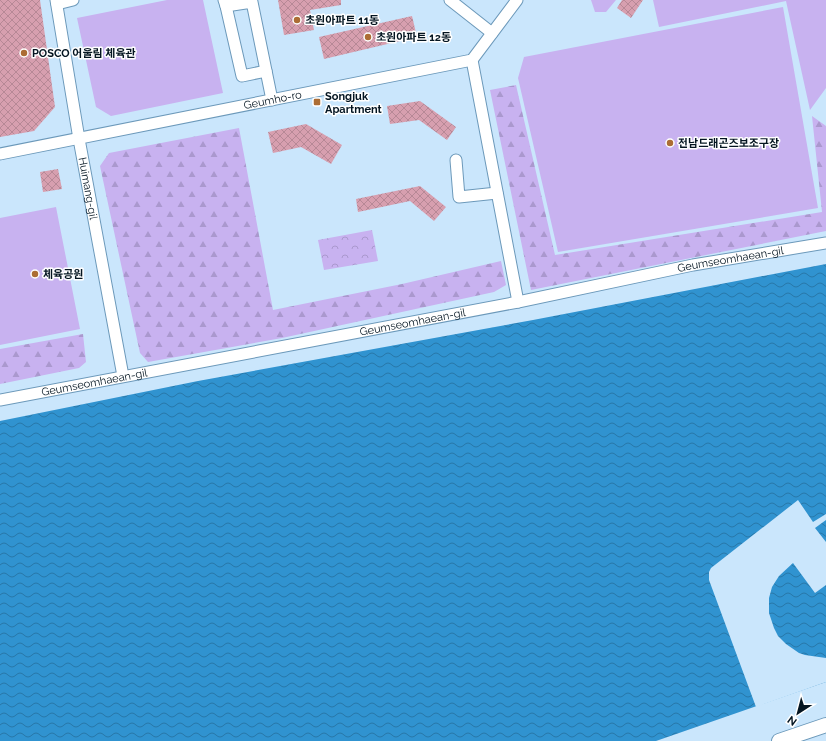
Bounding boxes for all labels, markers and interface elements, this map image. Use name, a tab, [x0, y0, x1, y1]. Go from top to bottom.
place label: 초원아파트 11동	[305, 14, 379, 27]
marker: 초원아파트 11동	[292, 15, 302, 25]
place label: 초원아파트 12동	[376, 31, 451, 44]
marker: 초원아파트 12동	[363, 32, 373, 42]
place label: POSCO 어울림 체육관	[32, 47, 136, 60]
marker: POSCO 어울림 체육관	[19, 48, 29, 58]
street label: Geumho-ro	[243, 88, 303, 112]
place label: Songjuk Apartment	[325, 90, 383, 116]
marker: Songjuk Apartment	[312, 97, 322, 107]
place label: 전남드래곤즈보조구장	[678, 137, 779, 150]
marker: 전남드래곤즈보조구장	[665, 138, 675, 148]
street label: Huimang-gil	[75, 156, 100, 221]
street label: Geumseomhaean-gil	[676, 244, 785, 275]
place label: 체육공원	[43, 268, 83, 281]
marker: 체육공원	[30, 269, 40, 279]
street label: Geumseomhaean-gil	[359, 306, 467, 339]
street label: Geumseomhaean-gil	[40, 366, 149, 399]
north arrow	[778, 693, 818, 733]
text: N	[785, 713, 800, 728]

